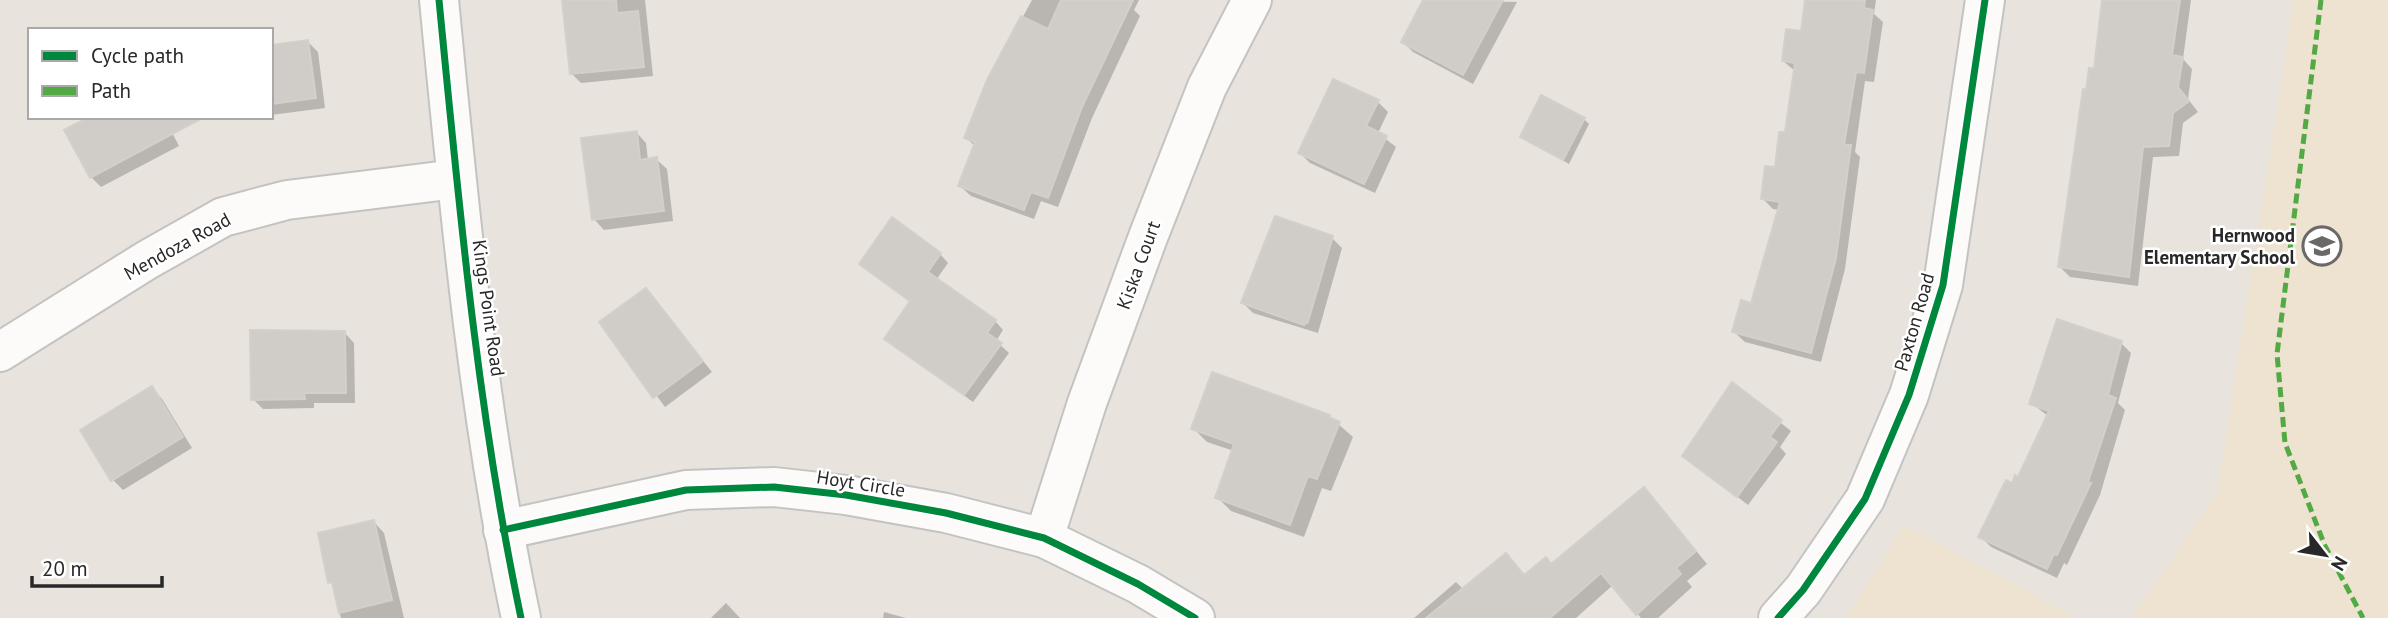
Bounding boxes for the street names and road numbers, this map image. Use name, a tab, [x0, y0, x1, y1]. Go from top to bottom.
street label: Mendoza Road	[119, 207, 235, 285]
street label: Kiska Court	[1111, 217, 1165, 312]
street label: Kings Point Road	[468, 238, 510, 378]
street label: Paxton Road	[1889, 270, 1939, 374]
street label: Hoyt Circle	[815, 464, 907, 502]

